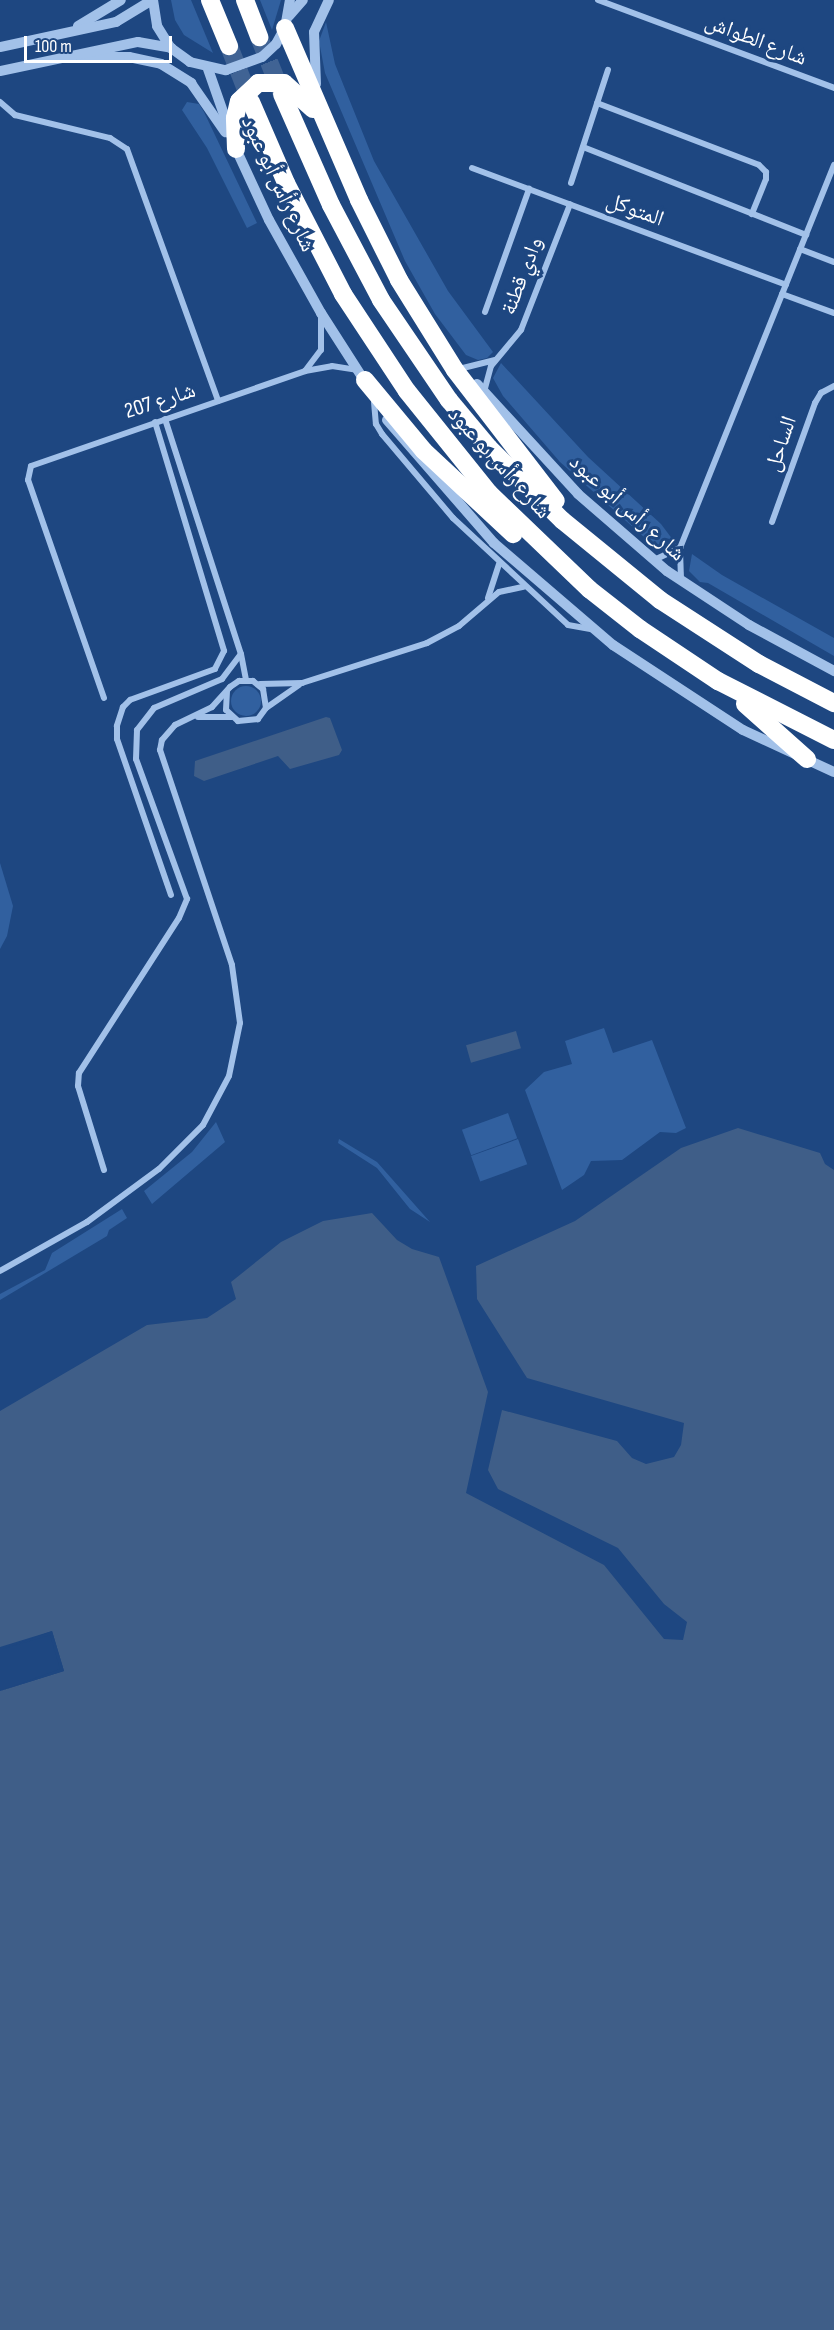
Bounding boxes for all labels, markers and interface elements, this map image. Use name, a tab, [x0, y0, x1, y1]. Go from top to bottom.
street label: شارع الطواش	[701, 9, 811, 71]
scale bar	[27, 24, 176, 62]
text: 100 m	[35, 36, 72, 57]
street label: شارع رأس أبو عبود	[235, 112, 321, 256]
street label: المتوكل	[603, 187, 667, 233]
street label: وادي قطنة	[495, 233, 549, 319]
street label: شارع 207	[121, 377, 199, 425]
street label: شارع رأس بو عبود	[442, 402, 556, 524]
street label: الساحل	[759, 413, 803, 475]
street label: شارع رأس أبو عبود	[564, 449, 690, 567]

